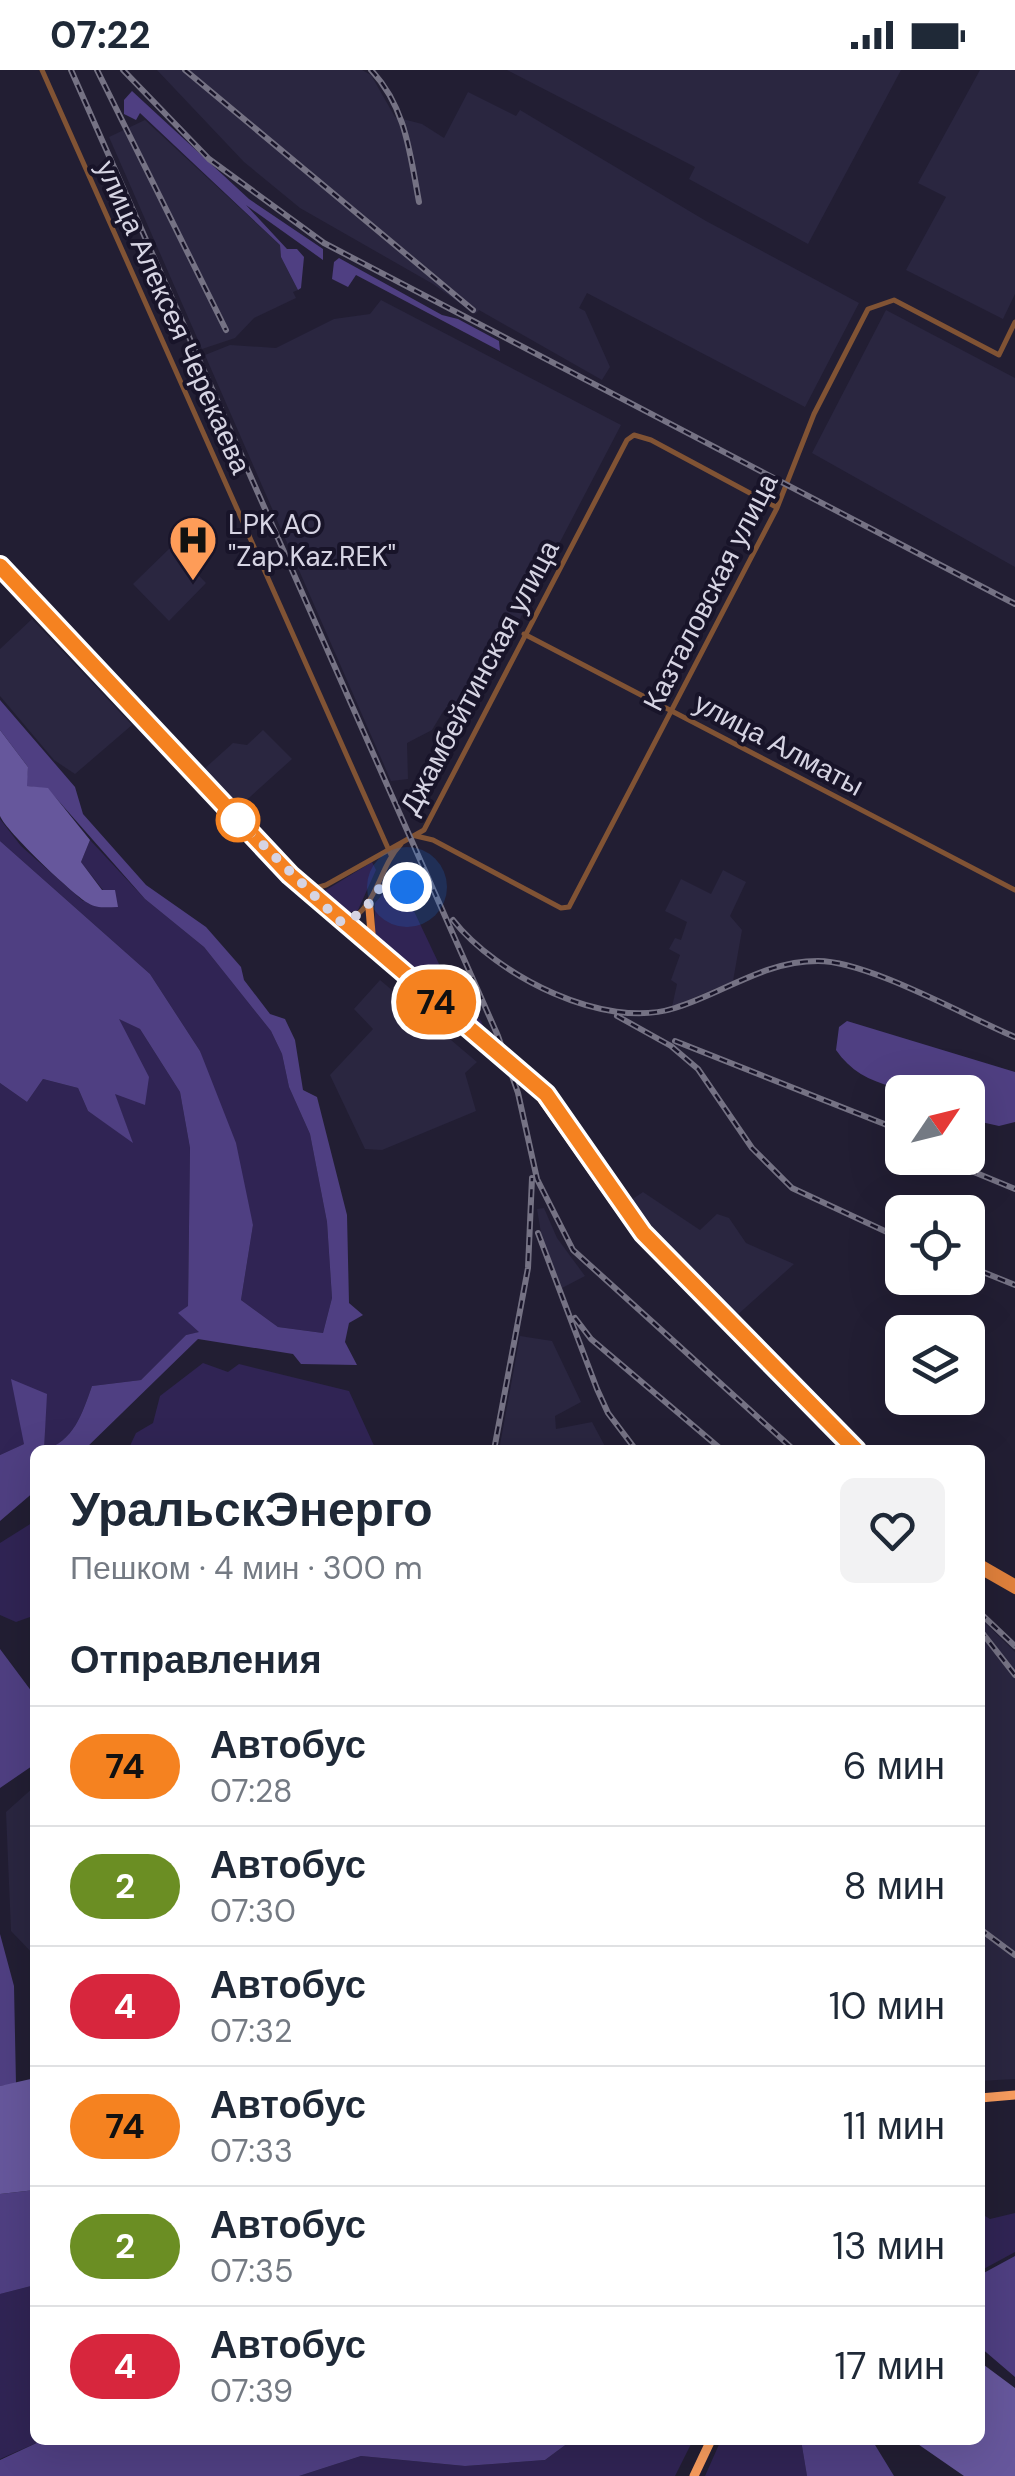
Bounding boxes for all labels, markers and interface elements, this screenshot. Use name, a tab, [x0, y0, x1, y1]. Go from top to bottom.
text: 07:22	[50, 10, 150, 60]
street label: улица Алексея Черекаева	[88, 155, 260, 480]
street label: Казталовская улица	[635, 467, 786, 717]
place label: LPK AO "Zap.Kaz.REK"	[228, 506, 396, 575]
hospital icon: LPK AO "Zap.Kaz.REK"	[167, 514, 219, 582]
street label: Джамбейтинская улица	[391, 533, 568, 821]
street label: улица Алматы	[688, 684, 870, 805]
unlabelled marker	[217, 799, 259, 841]
your location	[382, 862, 432, 912]
line badge: 74	[391, 970, 481, 1034]
text: 74	[416, 979, 456, 1025]
north arrow	[885, 1075, 985, 1175]
map controls	[885, 1075, 985, 1415]
button: locate	[885, 1195, 985, 1295]
button: layers	[885, 1315, 985, 1415]
text: УральскЭнерго	[70, 1478, 433, 1541]
button: heart	[840, 1478, 945, 1583]
text: Пешком · 4 мин · 300 m	[70, 1547, 423, 1589]
text: Отправления	[70, 1635, 322, 1685]
text: Автобус	[210, 1720, 366, 1770]
text: 6 мин	[843, 1741, 945, 1791]
text: 74	[105, 1743, 145, 1789]
text: 07:28	[210, 1770, 292, 1812]
text: Автобус	[210, 1840, 366, 1890]
text: 8 мин	[843, 1861, 945, 1911]
text: 2	[115, 1863, 135, 1909]
text: 07:30	[210, 1890, 296, 1932]
text: Автобус	[210, 1960, 366, 2010]
text: 10 мин	[829, 1981, 945, 2031]
text: 4	[114, 1983, 136, 2029]
text: 07:32	[210, 2010, 292, 2052]
text: Автобус	[210, 2080, 366, 2130]
text: 11 мин	[843, 2101, 945, 2151]
text: 74	[105, 2103, 145, 2149]
text: 07:33	[210, 2130, 293, 2172]
text: Автобус	[210, 2200, 366, 2250]
text: 13 мин	[832, 2221, 945, 2271]
text: 2	[115, 2223, 135, 2269]
text: 07:35	[210, 2250, 293, 2292]
text: Автобус	[210, 2320, 366, 2370]
text: 17 мин	[834, 2341, 945, 2391]
text: 4	[114, 2343, 136, 2389]
text: 07:39	[210, 2370, 293, 2412]

